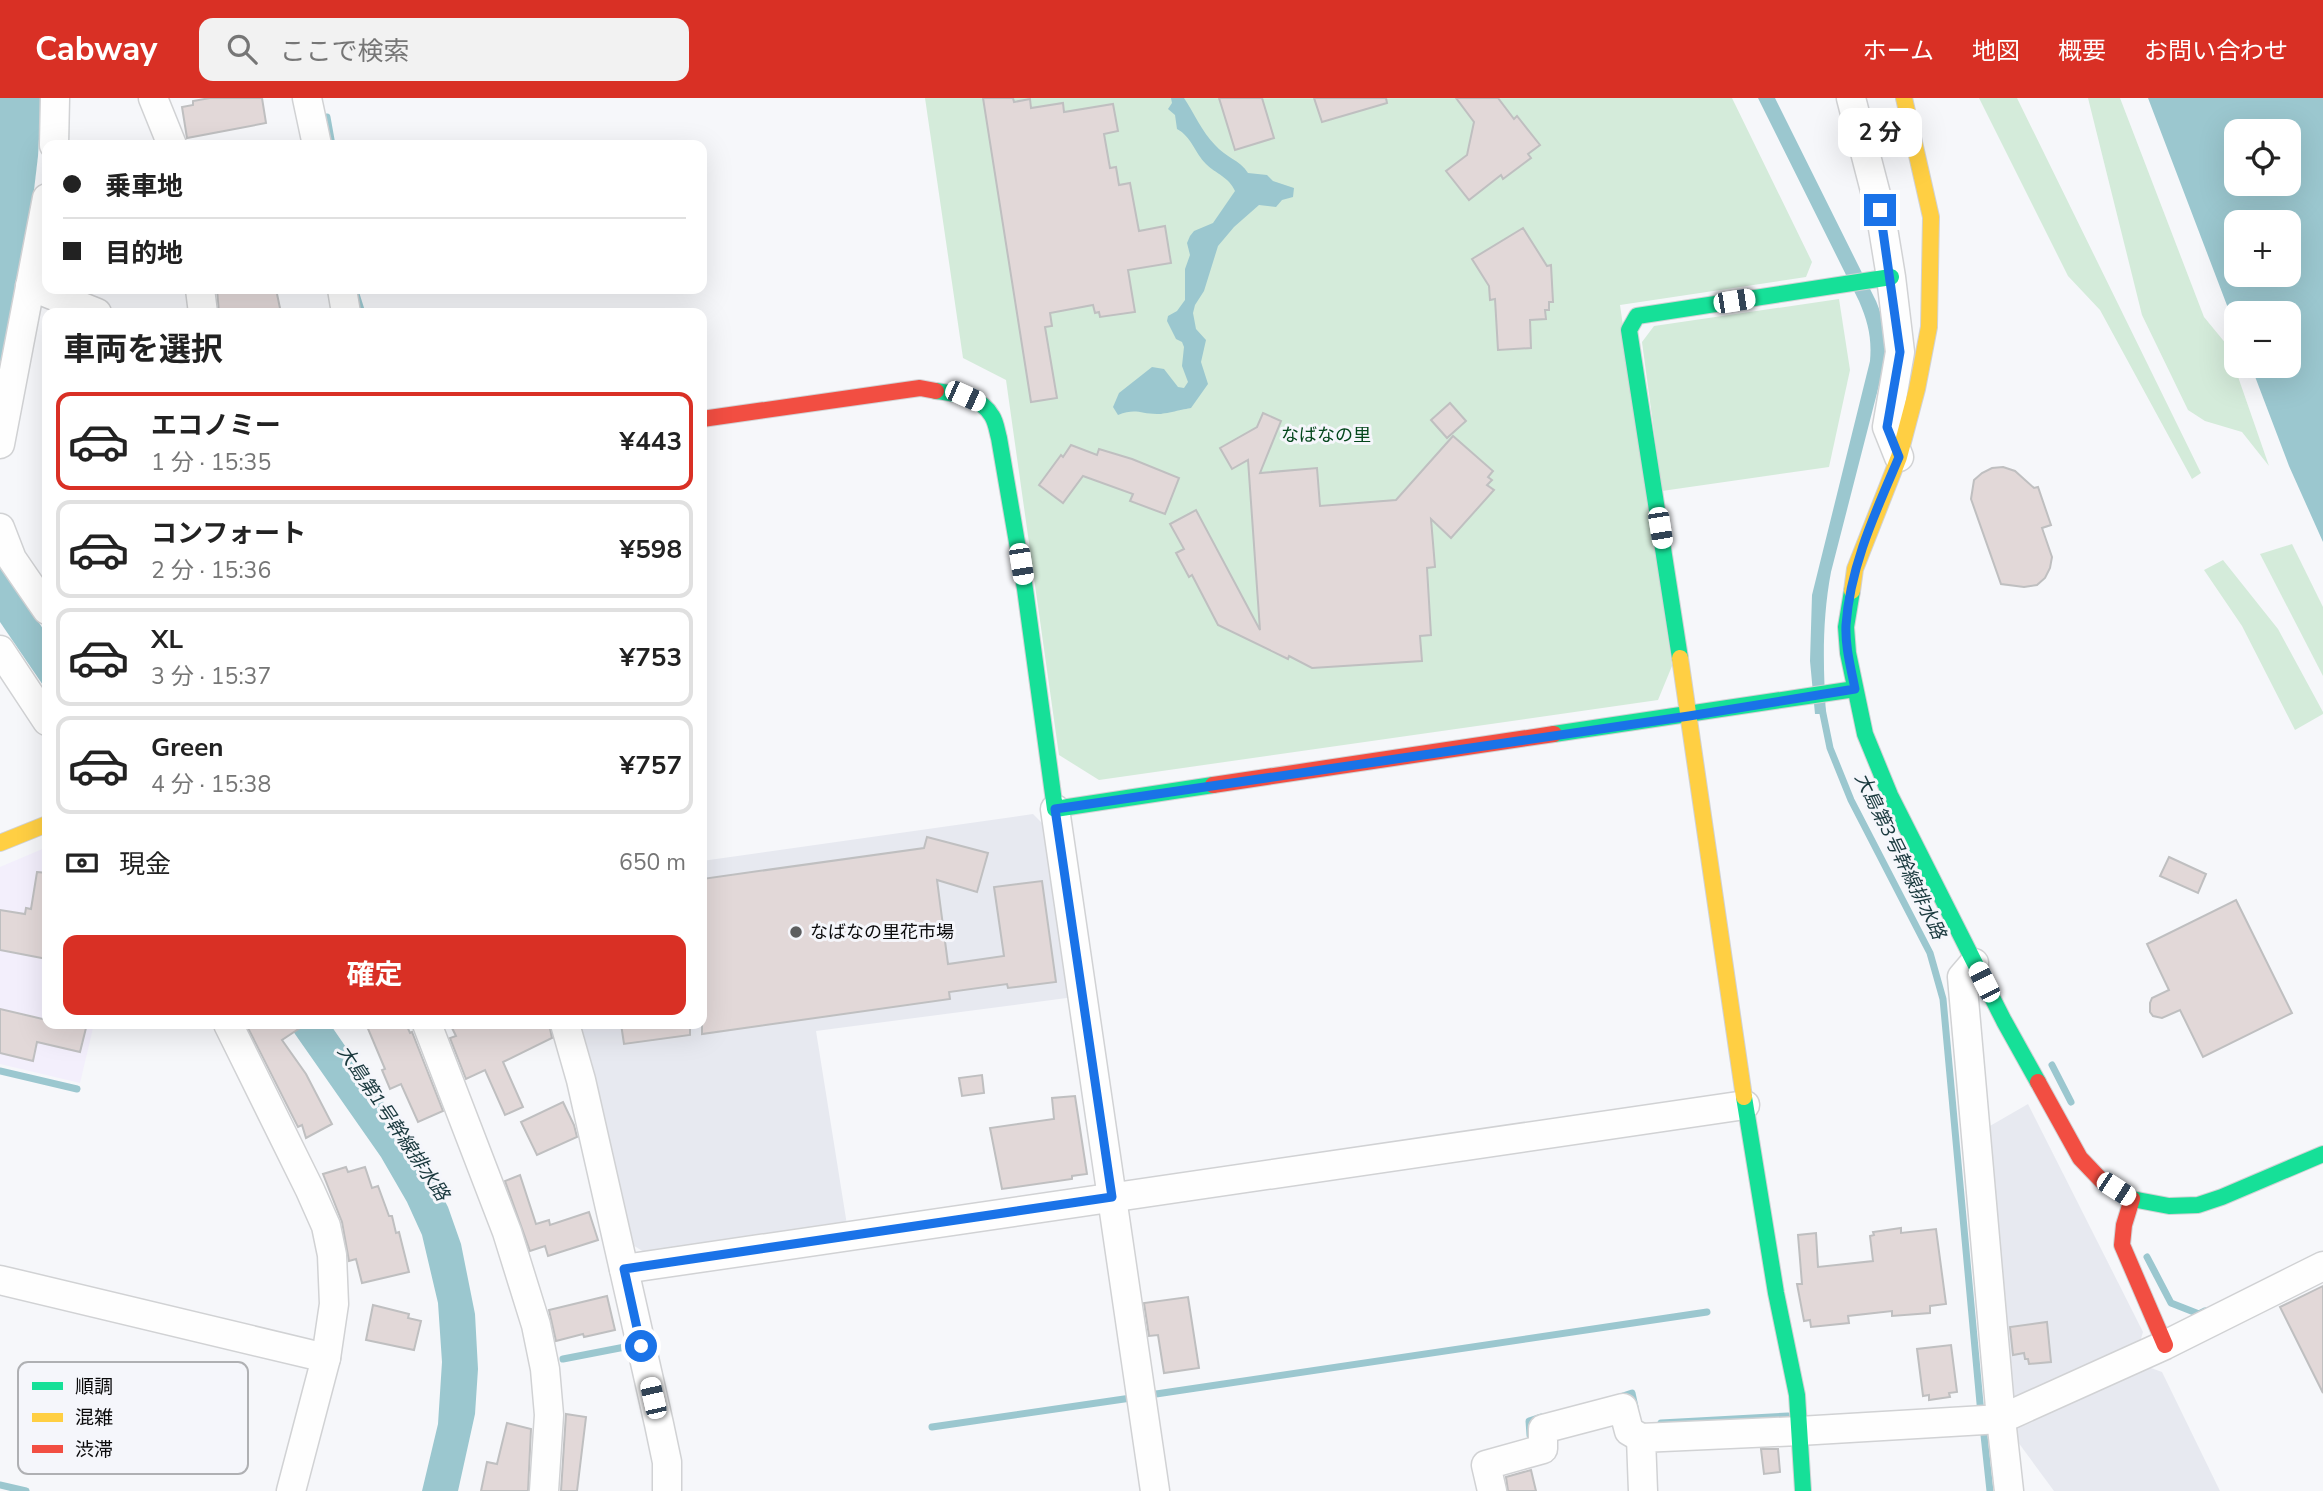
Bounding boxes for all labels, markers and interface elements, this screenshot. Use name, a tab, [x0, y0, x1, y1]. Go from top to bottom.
search box	[199, 18, 689, 81]
text: Cabway	[35, 27, 157, 72]
icon: search	[223, 30, 261, 68]
text: ここで検索	[279, 34, 409, 69]
text: ホーム	[1863, 35, 1934, 67]
text: 地図	[1972, 35, 2020, 67]
text: 概要	[2058, 35, 2106, 67]
text: お問い合わせ	[2144, 35, 2288, 67]
callout: 2 分	[1838, 108, 1922, 158]
text: 2 分	[1858, 117, 1902, 148]
map controls	[2224, 119, 2301, 378]
button: locate	[2224, 119, 2301, 196]
text: 乗車地	[105, 169, 183, 204]
route end	[1864, 194, 1896, 226]
button: +	[2224, 210, 2301, 287]
text: 目的地	[105, 236, 183, 271]
car	[1712, 287, 1757, 315]
button: −	[2224, 301, 2301, 378]
text: 車両を選択	[63, 328, 223, 371]
car	[942, 378, 989, 414]
text: エコノミー	[151, 408, 281, 443]
icon: car	[67, 410, 130, 473]
park label: なばなの里	[1281, 423, 1371, 447]
text: ¥443	[620, 424, 682, 459]
text: 1 分 · 15:35	[151, 447, 271, 478]
car	[1647, 506, 1674, 550]
text: コンフォート	[151, 516, 306, 551]
icon: car	[67, 518, 130, 581]
text: ¥598	[620, 532, 682, 567]
car	[1008, 542, 1035, 586]
text: 2 分 · 15:36	[151, 555, 271, 586]
text: XL	[151, 622, 183, 657]
icon: car	[67, 626, 130, 689]
text: ¥753	[620, 640, 682, 675]
text: 3 分 · 15:37	[151, 661, 271, 692]
text: Green	[151, 730, 224, 765]
icon: car	[67, 734, 130, 797]
text: ¥757	[620, 748, 682, 783]
water label: 大島第3号幹線排水路	[1848, 768, 1953, 945]
text: 4 分 · 15:38	[151, 769, 271, 800]
icon: cash	[63, 844, 101, 882]
text: 現金	[119, 847, 171, 882]
text: 650 m	[619, 847, 686, 878]
place label: なばなの里花市場	[810, 920, 954, 944]
marker: なばなの里花市場	[788, 924, 804, 940]
button: 確定	[63, 935, 686, 1015]
car	[1966, 959, 2003, 1005]
water label: 大島第1号幹線排水路	[331, 1040, 456, 1208]
car	[2093, 1169, 2140, 1209]
route start	[625, 1330, 657, 1362]
legend	[18, 1362, 248, 1474]
text: 順調	[75, 1374, 113, 1400]
car	[639, 1375, 668, 1421]
text: 混雑	[75, 1405, 113, 1431]
text: 渋滞	[75, 1437, 113, 1463]

